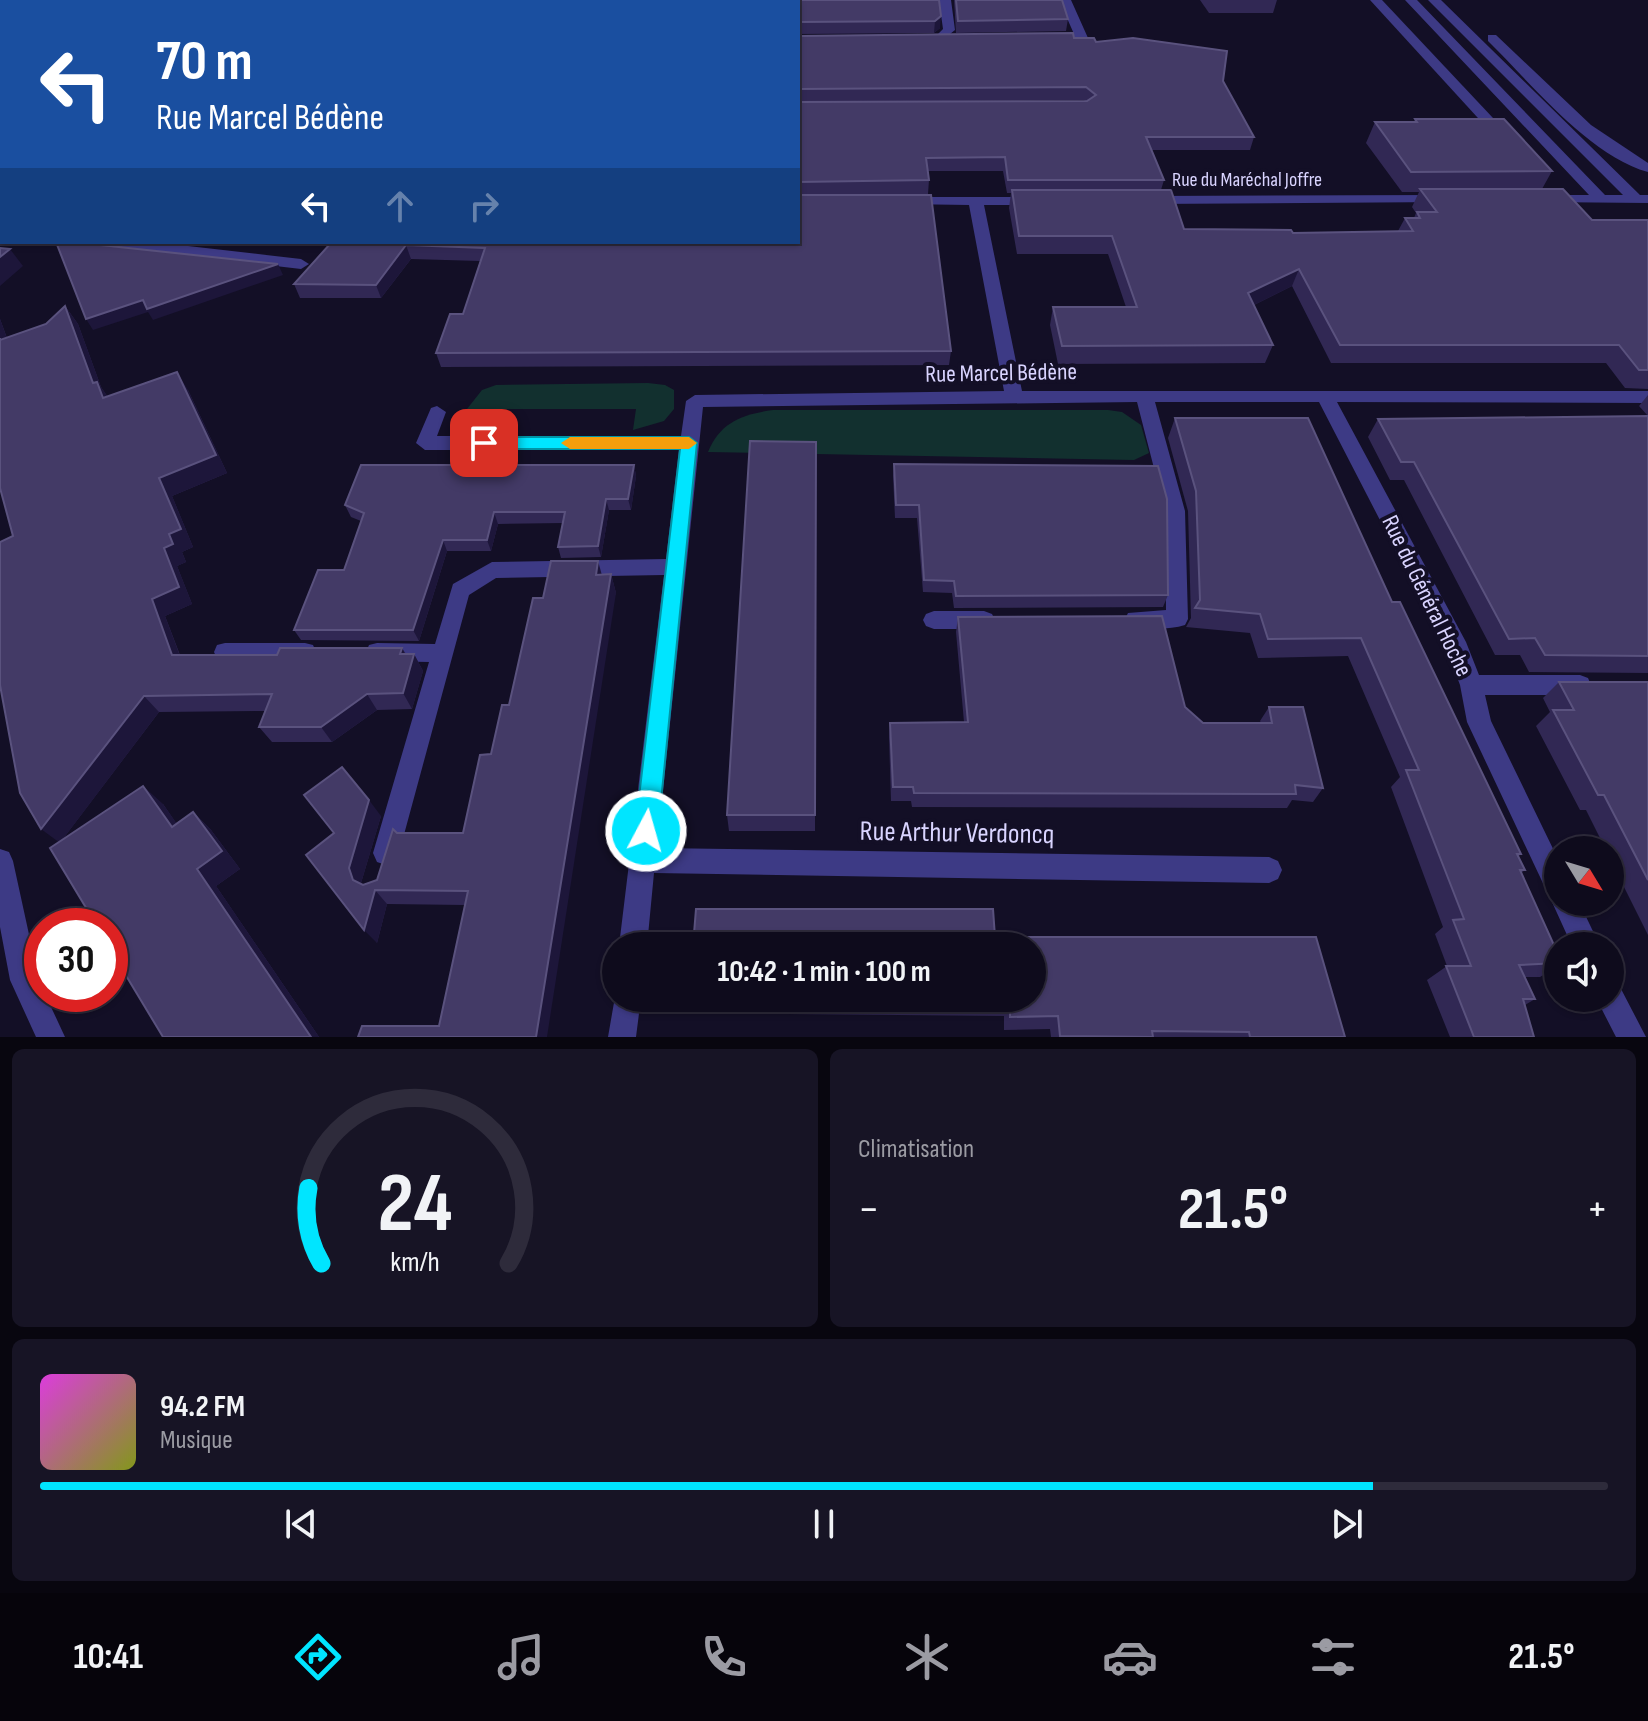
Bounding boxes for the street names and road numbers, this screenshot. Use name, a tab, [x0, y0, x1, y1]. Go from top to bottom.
street label: Rue du Maréchal Joffre	[1172, 168, 1322, 192]
street label: Rue Marcel Bédène	[925, 357, 1077, 389]
street label: Rue du Général Hoche	[1375, 511, 1479, 681]
street label: Rue Arthur Verdoncq	[859, 815, 1055, 851]

